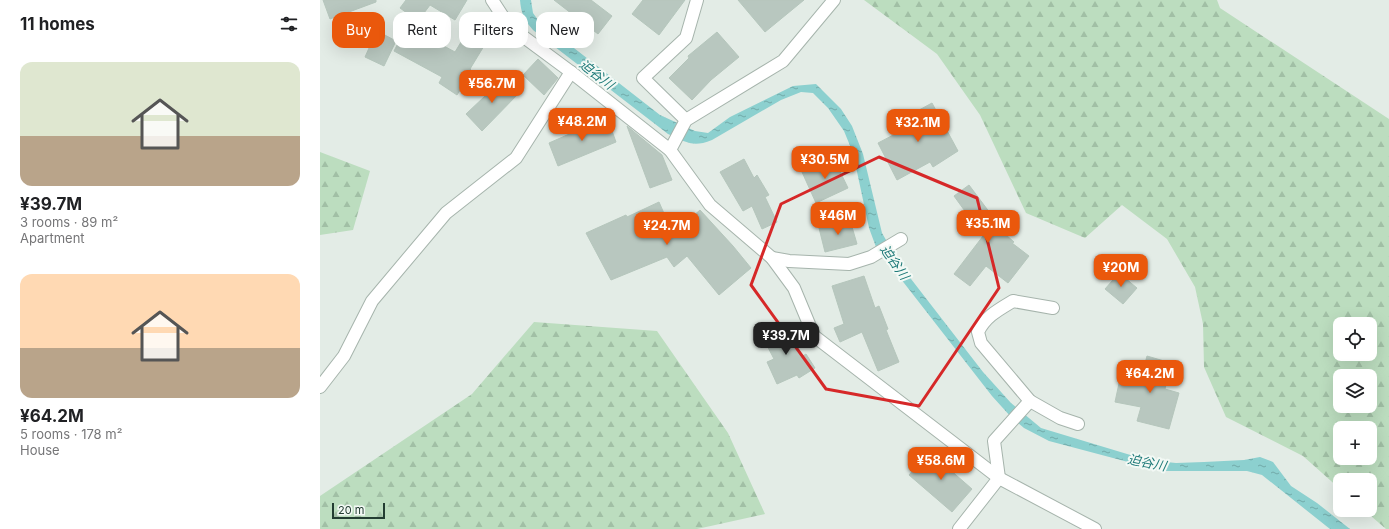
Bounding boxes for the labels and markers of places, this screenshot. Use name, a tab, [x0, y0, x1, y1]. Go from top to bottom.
pin: ¥56.7M	[459, 70, 525, 104]
pin: ¥48.2M	[549, 108, 615, 142]
pin: ¥32.1M	[885, 109, 951, 143]
pin: ¥30.5M	[792, 146, 858, 180]
pin: ¥46M	[814, 202, 862, 236]
pin: ¥35.1M	[955, 210, 1021, 244]
pin: ¥24.7M	[634, 212, 700, 246]
pin: ¥20M	[1097, 254, 1145, 288]
pin: ¥39.7M	[753, 322, 819, 356]
pin: ¥64.2M	[1117, 360, 1183, 394]
pin: ¥58.6M	[908, 447, 974, 481]

